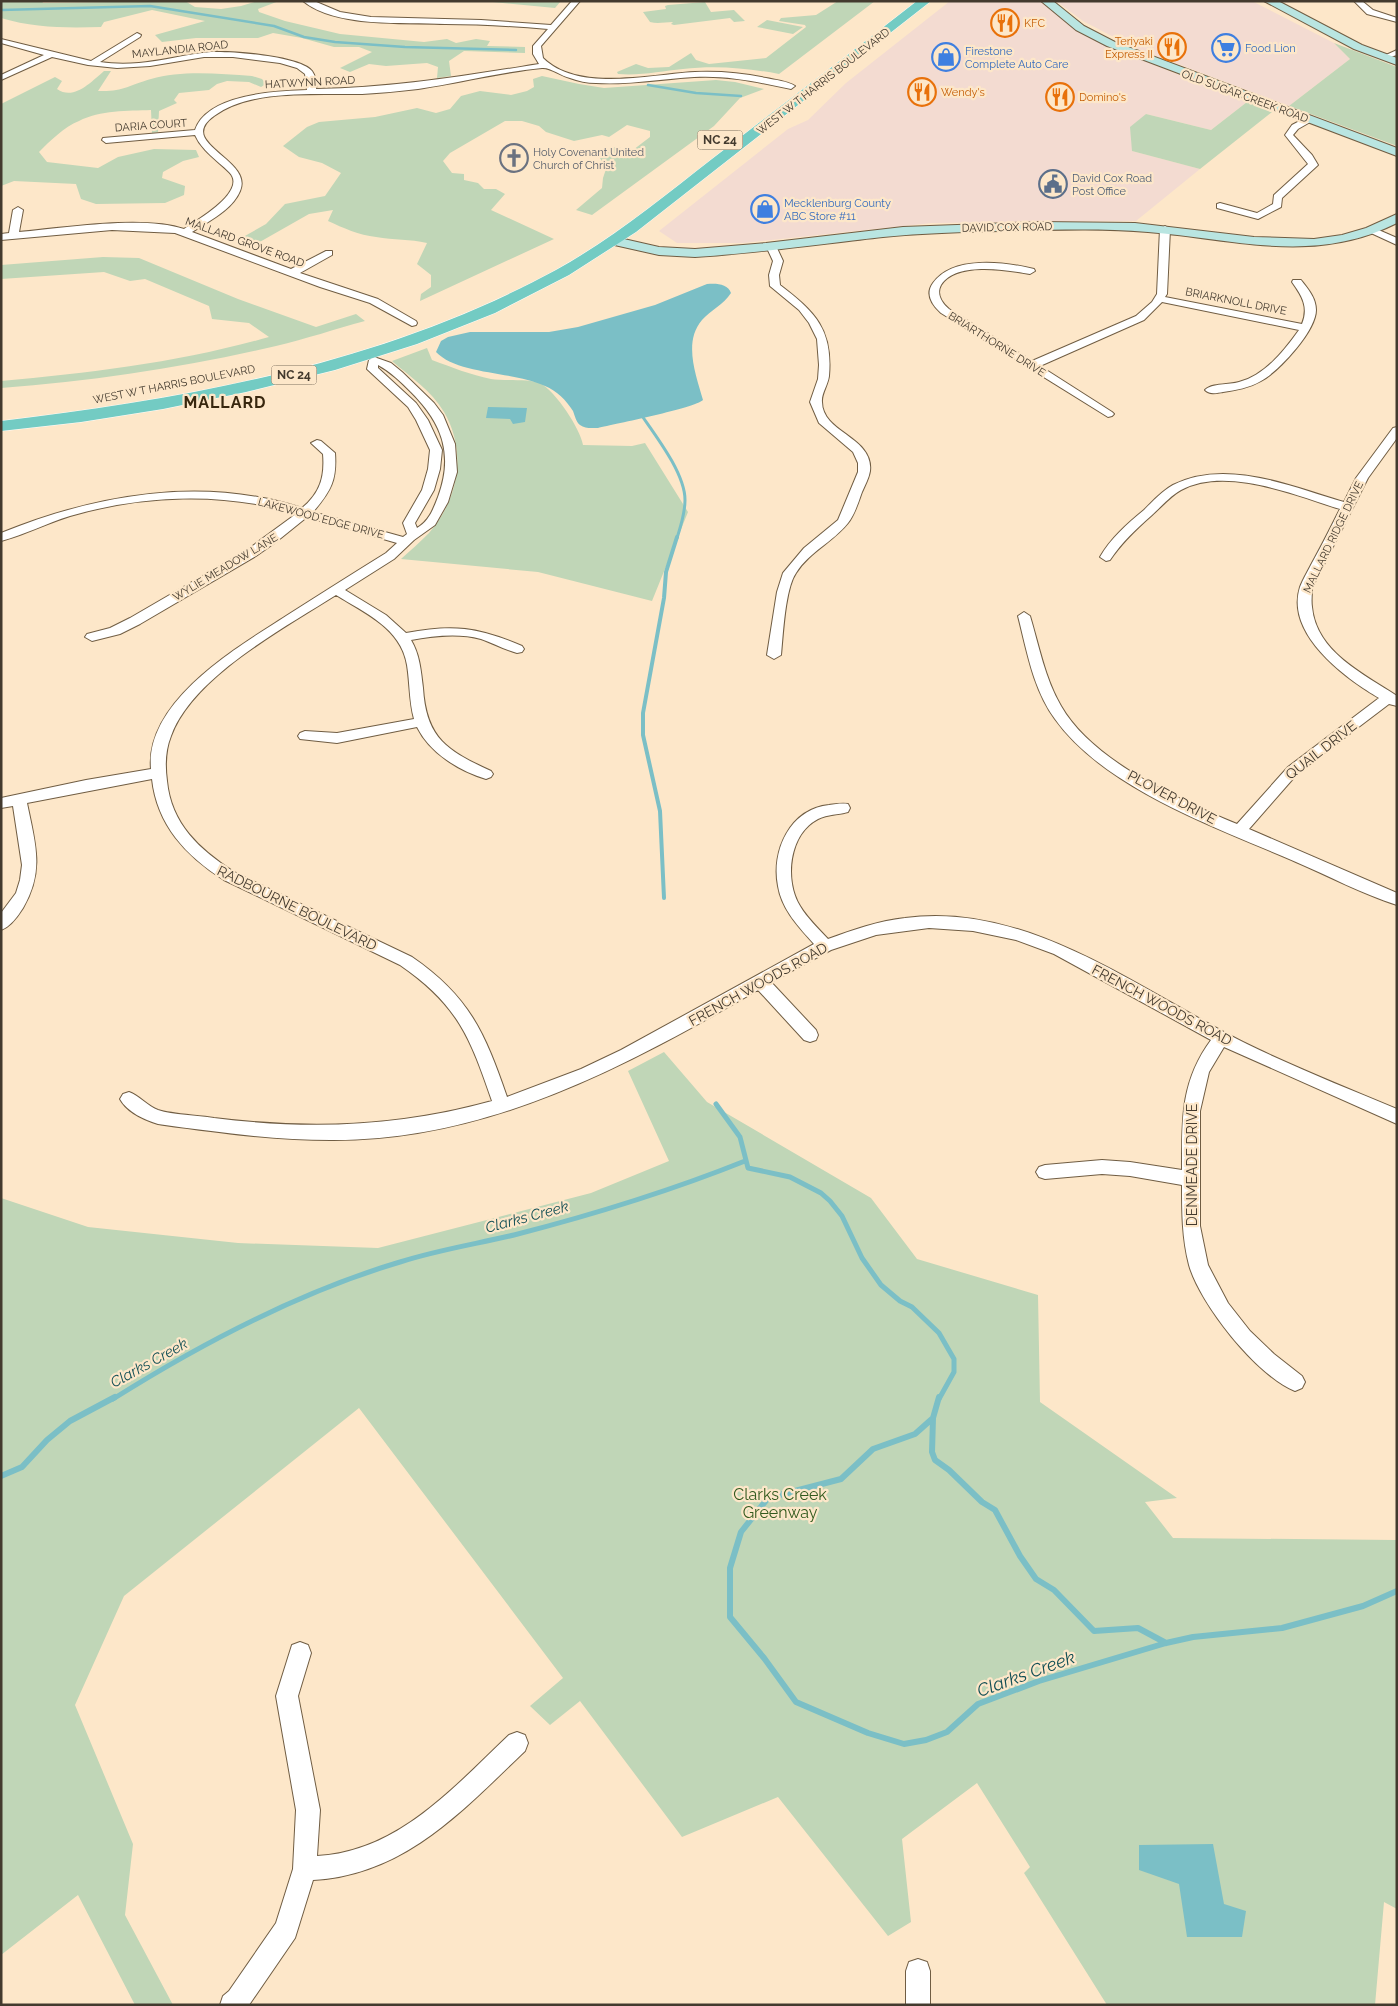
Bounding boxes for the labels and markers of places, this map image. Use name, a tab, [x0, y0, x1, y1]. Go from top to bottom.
restaurant icon: KFC	[990, 8, 1020, 38]
place label: KFC	[1024, 17, 1045, 30]
restaurant icon: Teriyaki Express II	[1157, 32, 1187, 62]
supermarket icon: Food Lion	[1211, 33, 1241, 63]
place label: Teriyaki Express II	[1105, 35, 1153, 61]
shop icon: Firestone Complete Auto Care	[931, 42, 961, 72]
place label: Food Lion	[1245, 42, 1296, 55]
place label: Firestone Complete Auto Care	[965, 45, 1069, 71]
restaurant icon: Wendy's	[907, 77, 937, 107]
restaurant icon: Domino's	[1045, 82, 1075, 112]
place label: Wendy's	[941, 86, 985, 99]
place label: Domino's	[1079, 91, 1126, 104]
church icon: Holy Covenant United Church of Christ	[499, 143, 529, 173]
place label: Holy Covenant United Church of Christ	[533, 146, 644, 172]
public building icon: David Cox Road Post Office	[1038, 169, 1068, 199]
place label: David Cox Road Post Office	[1072, 172, 1152, 198]
shop icon: Mecklenburg County ABC Store #11	[750, 194, 780, 224]
place label: Mecklenburg County ABC Store #11	[784, 197, 891, 223]

